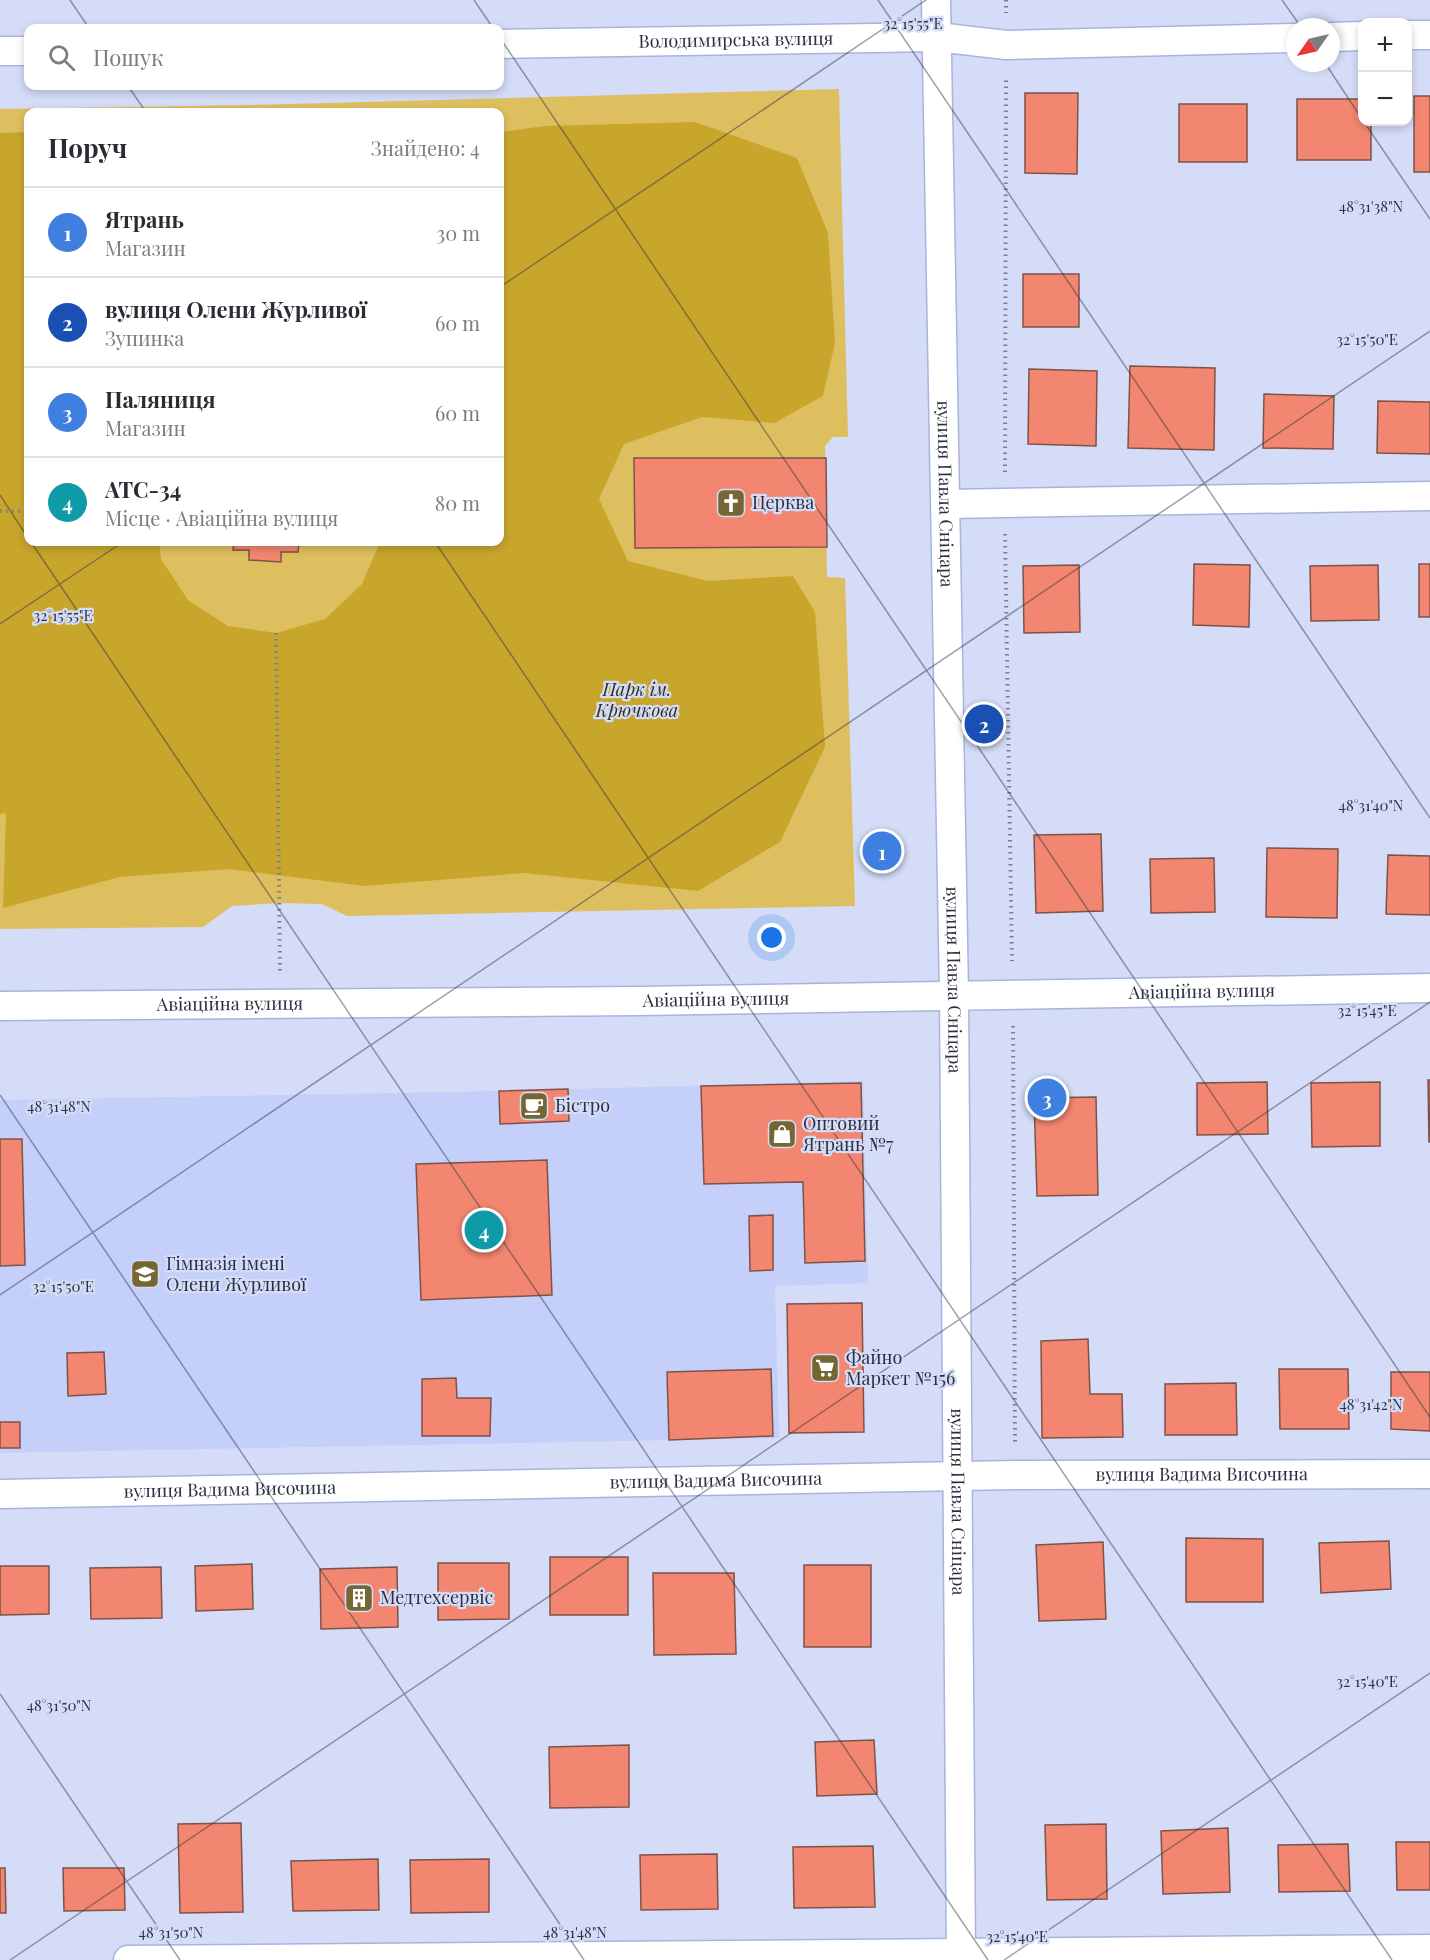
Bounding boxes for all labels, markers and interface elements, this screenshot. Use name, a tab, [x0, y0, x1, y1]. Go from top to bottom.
text: 32°15'55"E	[883, 13, 943, 33]
north arrow	[1286, 18, 1340, 72]
map controls	[1358, 18, 1412, 126]
button: +	[1358, 18, 1412, 72]
search box	[24, 24, 504, 90]
street label: Володимирська вулиця	[638, 26, 834, 53]
icon: search	[45, 41, 78, 74]
text: Пошук	[93, 42, 164, 72]
button: −	[1358, 72, 1412, 126]
text: Поруч	[48, 130, 127, 165]
text: Знайдено: 4	[371, 134, 480, 161]
text: 48°31'38"N	[1339, 196, 1404, 216]
text: Ятрань	[105, 204, 184, 234]
text: 1	[64, 219, 71, 246]
text: 30 m	[436, 219, 480, 246]
text: Магазин	[105, 234, 186, 261]
text: вулиця Олени Журливої	[105, 294, 367, 324]
text: 2	[62, 309, 73, 336]
text: 60 m	[435, 309, 480, 336]
text: Зупинка	[105, 324, 184, 351]
text: 32°15'50"E	[1336, 329, 1398, 349]
text: Паляниця	[105, 384, 215, 414]
text: 3	[63, 399, 72, 426]
text: 60 m	[435, 399, 480, 426]
street label: вулиця Павла Сніцара	[932, 400, 960, 588]
text: Магазин	[105, 414, 186, 441]
text: АТС-34	[105, 474, 181, 504]
church icon: Церква	[715, 487, 747, 519]
text: 4	[62, 489, 73, 516]
text: 80 m	[435, 489, 480, 516]
place label: Церква	[752, 490, 814, 514]
text: Місце · Авіаційна вулиця	[105, 504, 338, 531]
text: 32°15'55"E	[33, 605, 93, 625]
park label: Парк ім. Крючкова	[595, 677, 678, 722]
pin: 2	[964, 702, 1004, 746]
text: 48°31'40"N	[1339, 795, 1404, 815]
pin: 1	[862, 828, 902, 874]
street label: вулиця Павла Сніцара	[941, 886, 968, 1073]
your location	[757, 923, 786, 952]
street label: Авіаційна вулиця	[1127, 978, 1276, 1004]
street label: Авіаційна вулиця	[642, 986, 790, 1012]
street label: Авіаційна вулиця	[156, 991, 304, 1016]
text: 32°15'45"E	[1337, 1000, 1397, 1020]
pin: 3	[1028, 1076, 1066, 1120]
cafe icon: Бістро	[518, 1090, 550, 1122]
place label: Бістро	[555, 1093, 610, 1117]
text: 48°31'48"N	[27, 1096, 91, 1116]
place label: Оптовий Ятрань №7	[802, 1111, 894, 1156]
shop icon: Оптовий Ятрань №7	[766, 1118, 798, 1150]
pin: 4	[464, 1208, 504, 1252]
place label: Гімназія імені Олени Журливої	[166, 1251, 307, 1296]
school or university icon: Гімназія імені Олени Журливої	[129, 1258, 161, 1290]
text: 32°15'50"E	[32, 1276, 94, 1296]
place label: Файно Маркет №156	[846, 1345, 955, 1390]
supermarket icon: Файно Маркет №156	[809, 1352, 841, 1384]
text: 48°31'42"N	[1339, 1394, 1403, 1414]
street label: вулиця Павла Сніцара	[946, 1408, 971, 1595]
street label: вулиця Вадима Височина	[1096, 1461, 1308, 1486]
street label: вулиця Вадима Височина	[609, 1466, 822, 1494]
street label: вулиця Вадима Височина	[124, 1475, 336, 1503]
building icon: Медтехсервіс	[343, 1582, 375, 1614]
place label: Медтехсервіс	[380, 1585, 494, 1609]
text: 32°15'40"E	[1336, 1671, 1398, 1691]
text: 48°31'50"N	[27, 1695, 92, 1715]
text: 48°31'50"N	[139, 1922, 204, 1942]
text: 48°31'48"N	[543, 1922, 607, 1942]
text: 32°15'40"E	[986, 1926, 1048, 1946]

